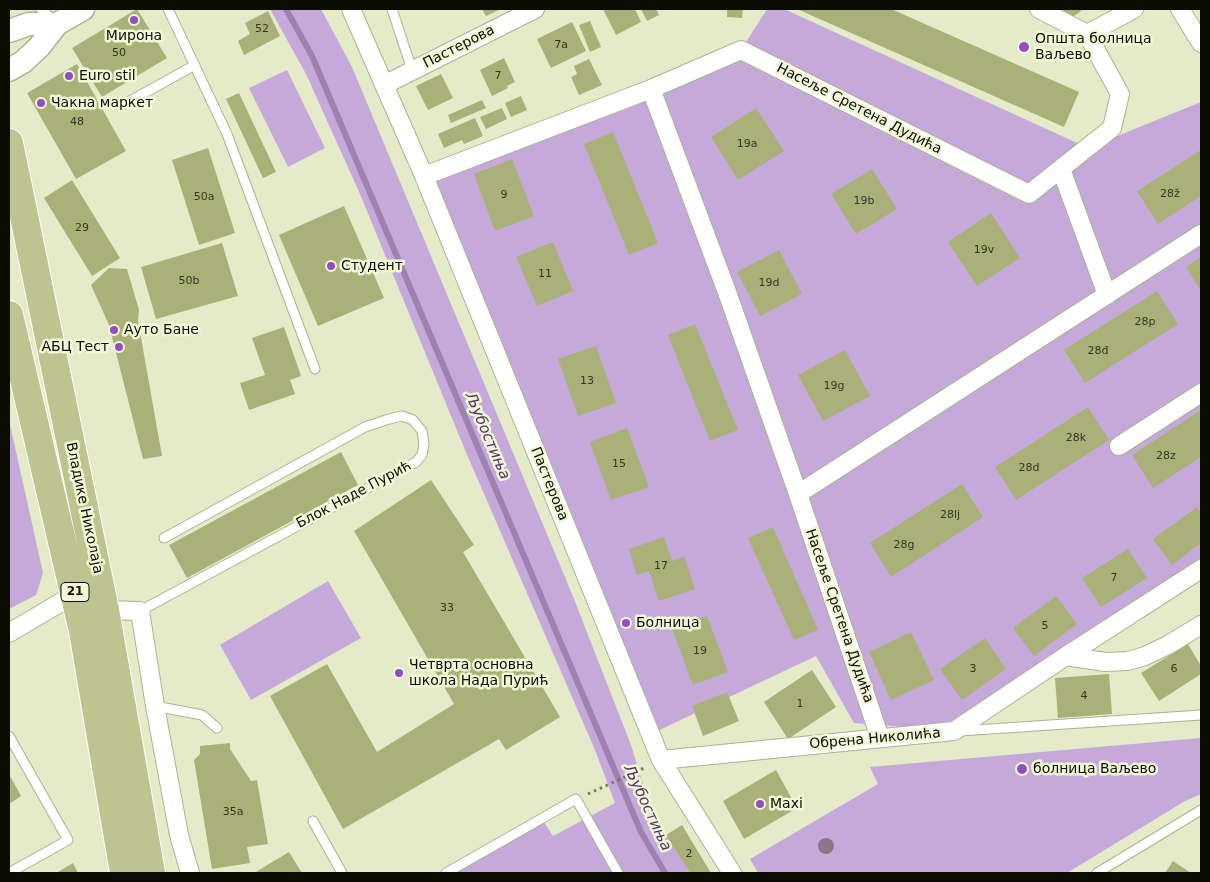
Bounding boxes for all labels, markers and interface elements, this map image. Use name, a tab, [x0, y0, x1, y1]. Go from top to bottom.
marker: Мирона	[128, 14, 140, 26]
house number: 52	[255, 22, 269, 36]
street label: Пастерова	[421, 22, 497, 72]
place label: Мирона	[106, 28, 162, 44]
place label: Општа болница Ваљево	[1035, 31, 1152, 64]
house number: 7a	[554, 38, 568, 52]
marker: Општа болница Ваљево	[1017, 40, 1031, 54]
house number: 50	[112, 46, 126, 60]
street label: Насеље Сретена Дудића	[774, 60, 944, 158]
place label: Euro stil	[79, 68, 136, 84]
house number: 7	[495, 69, 501, 83]
marker: Euro stil	[63, 70, 75, 82]
place label: Чакна маркет	[51, 95, 153, 111]
marker: Чакна маркет	[35, 97, 47, 109]
house number: 48	[70, 115, 84, 129]
house number: 19a	[737, 137, 757, 151]
house number: 28ž	[1160, 187, 1180, 201]
house number: 9	[501, 188, 507, 202]
house number: 50a	[194, 190, 214, 204]
house number: 19b	[854, 194, 874, 208]
house number: 29	[75, 221, 89, 235]
house number: 19v	[974, 243, 994, 257]
place label: Студент	[341, 258, 403, 274]
marker: Студент	[325, 260, 337, 272]
house number: 11	[538, 267, 552, 281]
house number: 50b	[179, 274, 199, 288]
house number: 19d	[759, 276, 779, 290]
house number: 28p	[1135, 315, 1155, 329]
place label: Ауто Бане	[124, 322, 199, 338]
marker: Ауто Бане	[108, 324, 120, 336]
place label: АБЦ Тест	[41, 339, 109, 355]
marker: АБЦ Тест	[113, 341, 125, 353]
house number: 28đ	[1088, 344, 1108, 358]
house number: 13	[580, 374, 594, 388]
house number: 19g	[824, 379, 844, 393]
water label: Љубостиња	[461, 390, 513, 482]
house number: 28k	[1066, 431, 1086, 445]
street label: Владике Николаја	[62, 441, 106, 575]
street label: Пастерова	[527, 445, 571, 523]
house number: 28z	[1156, 449, 1176, 463]
house number: 15	[612, 457, 626, 471]
street label: Блок Наде Пурић	[294, 458, 414, 532]
house number: 28d	[1019, 461, 1039, 475]
house number: 28lj	[940, 508, 960, 522]
street label: Насеље Сретена Дудића	[801, 527, 877, 705]
house number: 28g	[894, 538, 914, 552]
house number: 17	[654, 559, 668, 573]
house number: 7	[1111, 571, 1117, 585]
road number: 21	[61, 582, 89, 602]
house number: 33	[440, 601, 454, 615]
place label: Болница	[636, 615, 699, 631]
marker: Болница	[620, 617, 632, 629]
house number: 5	[1042, 619, 1048, 633]
house number: 19	[693, 644, 707, 658]
place label: Четврта основна школа Нада Пурић	[409, 657, 549, 690]
house number: 3	[970, 662, 976, 676]
house number: 6	[1171, 662, 1177, 676]
marker: Четврта основна школа Нада Пурић	[393, 667, 405, 679]
house number: 4	[1081, 689, 1087, 703]
house number: 1	[797, 697, 803, 711]
street label: Обрена Николића	[809, 725, 941, 753]
place label: болница Ваљево	[1033, 761, 1156, 777]
water label: Љубостиња	[619, 762, 675, 854]
marker: болница Ваљево	[1015, 762, 1029, 776]
place label: Maxi	[770, 796, 803, 812]
marker: Maxi	[754, 798, 766, 810]
house number: 35a	[223, 805, 243, 819]
house number: 2	[686, 847, 692, 861]

